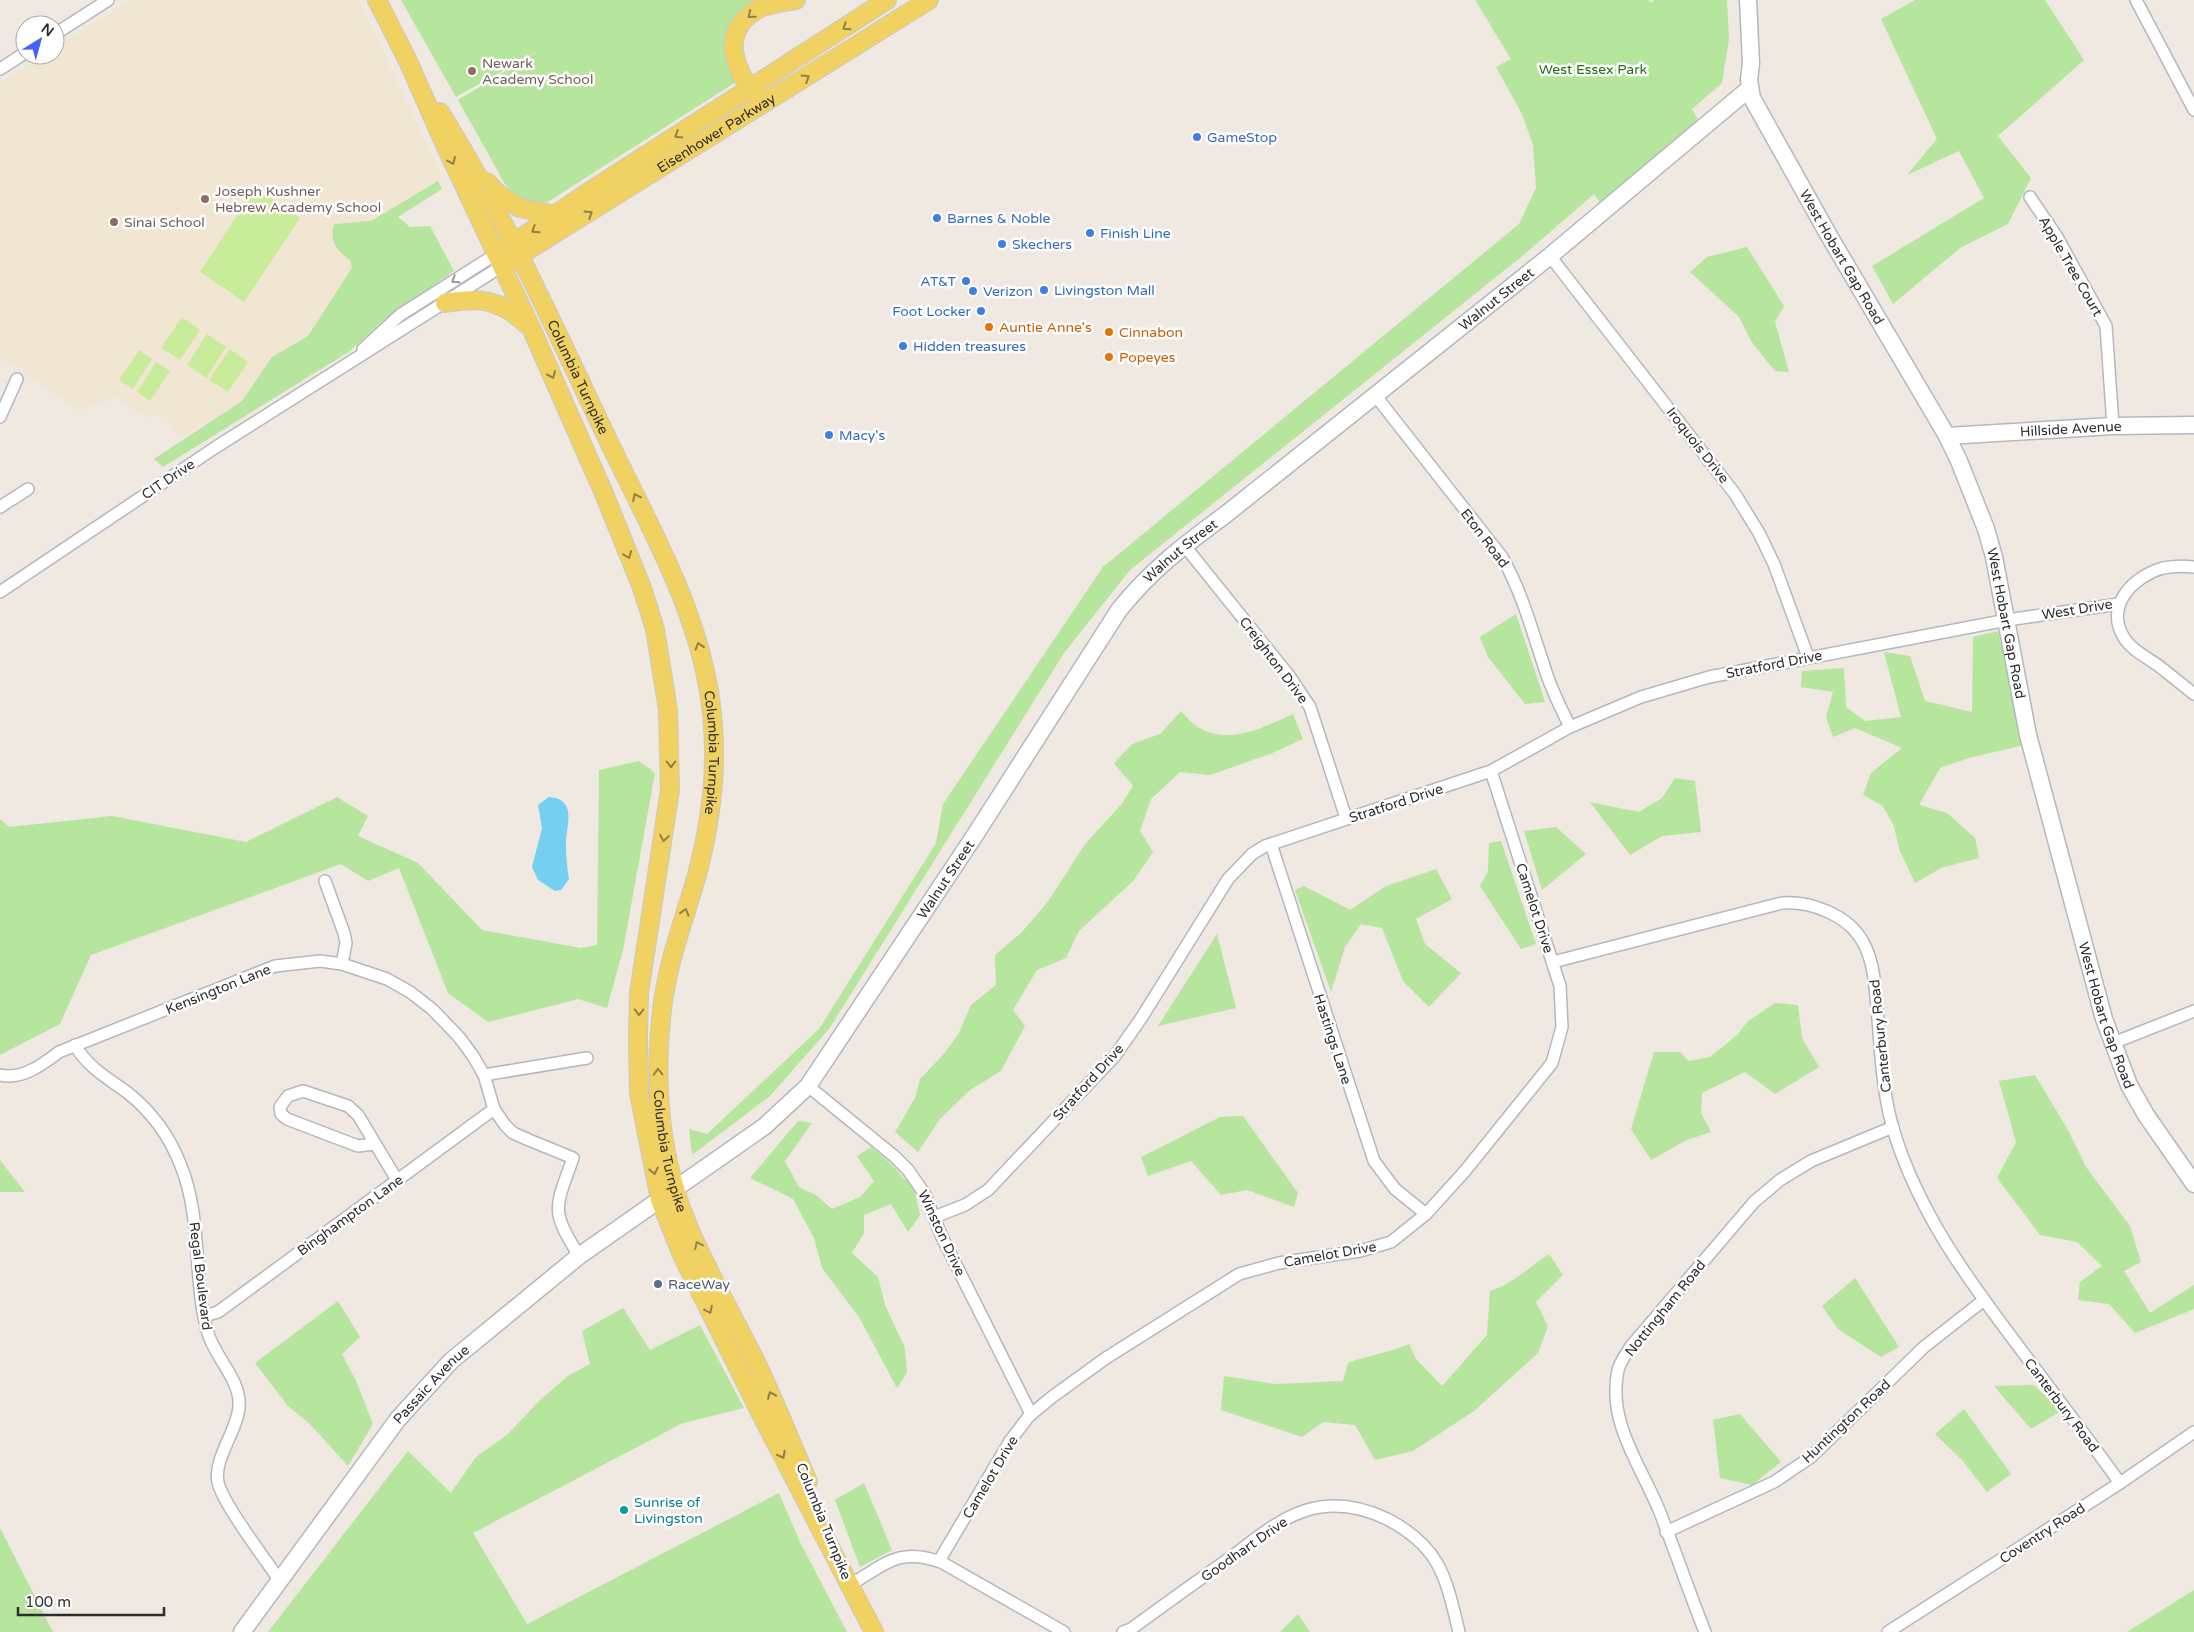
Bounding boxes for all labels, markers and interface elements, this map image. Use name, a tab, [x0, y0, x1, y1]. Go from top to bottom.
one-way arrow	[747, 9, 756, 18]
north arrow	[15, 15, 65, 65]
text: N	[38, 20, 57, 40]
one-way arrow	[842, 20, 851, 30]
place label: Newark Academy School	[482, 55, 593, 88]
park label: West Essex Park	[1539, 61, 1648, 78]
marker: Newark Academy School	[466, 65, 478, 77]
one-way arrow	[800, 75, 809, 84]
street label: Eisenhower Parkway	[654, 90, 779, 177]
one-way arrow	[674, 129, 683, 139]
place label: GameStop	[1207, 129, 1277, 146]
marker: GameStop	[1191, 131, 1203, 143]
one-way arrow	[446, 156, 456, 165]
place label: Joseph Kushner Hebrew Academy School	[215, 183, 381, 216]
street label: West Hobart Gap Road	[1796, 187, 1887, 328]
marker: Joseph Kushner Hebrew Academy School	[199, 193, 211, 205]
place label: Barnes & Noble	[947, 210, 1051, 227]
one-way arrow	[583, 211, 592, 220]
marker: Barnes & Noble	[931, 212, 943, 224]
street label: Apple Tree Court	[2035, 213, 2106, 320]
place label: Sinai School	[124, 214, 205, 231]
marker: Sinai School	[108, 216, 120, 228]
one-way arrow	[531, 224, 540, 233]
place label: Finish Line	[1100, 225, 1171, 242]
marker: Finish Line	[1084, 227, 1096, 239]
place label: Skechers	[1012, 236, 1072, 253]
marker: Skechers	[996, 238, 1008, 250]
street label: Walnut Street	[1456, 264, 1538, 334]
place label: AT&T	[920, 273, 956, 290]
one-way arrow	[451, 274, 460, 283]
marker: AT&T	[960, 275, 972, 287]
place label: Livingston Mall	[1054, 282, 1155, 299]
place label: Verizon	[983, 283, 1033, 300]
marker: Livingston Mall	[1038, 284, 1050, 296]
marker: Verizon	[967, 285, 979, 297]
place label: Foot Locker	[892, 303, 972, 320]
marker: Foot Locker	[975, 305, 987, 317]
street label: Columbia Turnpike	[543, 317, 612, 437]
place label: Auntie Anne's	[999, 319, 1092, 336]
marker: Auntie Anne's	[983, 321, 995, 333]
place label: Cinnabon	[1119, 324, 1183, 341]
marker: Cinnabon	[1103, 326, 1115, 338]
place label: Hidden treasures	[913, 338, 1026, 355]
marker: Hidden treasures	[897, 340, 909, 352]
place label: Popeyes	[1119, 349, 1176, 366]
marker: Popeyes	[1103, 351, 1115, 363]
one-way arrow	[545, 370, 556, 379]
street label: Iroquois Drive	[1663, 404, 1733, 487]
street label: Hillside Avenue	[2020, 418, 2122, 441]
place label: Macy's	[839, 427, 885, 444]
marker: Macy's	[823, 429, 835, 441]
street label: CIT Drive	[138, 455, 198, 503]
one-way arrow	[632, 493, 642, 502]
street label: Eton Road	[1457, 505, 1512, 571]
street label: Walnut Street	[1140, 515, 1221, 586]
street label: West Hobart Gap Road	[1983, 546, 2029, 700]
one-way arrow	[622, 550, 633, 559]
street label: West Drive	[2040, 595, 2114, 623]
street label: Creighton Drive	[1236, 614, 1312, 707]
one-way arrow	[695, 643, 705, 651]
street label: Stratford Drive	[1725, 647, 1824, 682]
street label: Columbia Turnpike	[700, 689, 722, 816]
one-way arrow	[666, 761, 676, 769]
street label: Stratford Drive	[1347, 780, 1445, 827]
one-way arrow	[660, 834, 670, 843]
street label: Walnut Street	[914, 836, 979, 922]
street label: Camelot Drive	[1512, 861, 1557, 955]
one-way arrow	[680, 909, 690, 917]
street label: West Hobart Gap Road	[2075, 940, 2138, 1091]
street label: Kensington Lane	[163, 961, 273, 1018]
street label: Canterbury Road	[1866, 979, 1895, 1093]
street label: Hastings Lane	[1310, 992, 1355, 1087]
one-way arrow	[634, 1008, 644, 1016]
street label: Stratford Drive	[1049, 1040, 1127, 1124]
one-way arrow	[653, 1067, 664, 1075]
street label: Columbia Turnpike	[650, 1089, 690, 1215]
one-way arrow	[648, 1166, 658, 1175]
street label: Binghampton Lane	[294, 1171, 407, 1260]
street label: Winston Drive	[914, 1187, 969, 1279]
street label: Regal Boulevard	[185, 1221, 216, 1331]
street label: Camelot Drive	[1282, 1238, 1378, 1271]
one-way arrow	[693, 1241, 704, 1250]
street label: Nottingham Road	[1621, 1257, 1709, 1360]
place label: RaceWay	[668, 1276, 731, 1293]
marker: RaceWay	[652, 1278, 664, 1290]
one-way arrow	[703, 1304, 713, 1313]
street label: Passaic Avenue	[390, 1341, 473, 1428]
street label: Canterbury Road	[2021, 1355, 2103, 1456]
street label: Huntington Road	[1799, 1376, 1894, 1467]
one-way arrow	[766, 1391, 777, 1400]
street label: Camelot Drive	[959, 1433, 1022, 1522]
one-way arrow	[776, 1450, 786, 1459]
street label: Columbia Turnpike	[792, 1460, 855, 1582]
place label: Sunrise of Livingston	[634, 1494, 703, 1527]
street label: Coventry Road	[1996, 1499, 2088, 1567]
marker: Sunrise of Livingston	[618, 1504, 630, 1516]
street label: Goodhart Drive	[1198, 1513, 1291, 1586]
scale bar	[18, 1584, 164, 1616]
text: 100 m	[25, 1593, 71, 1611]

